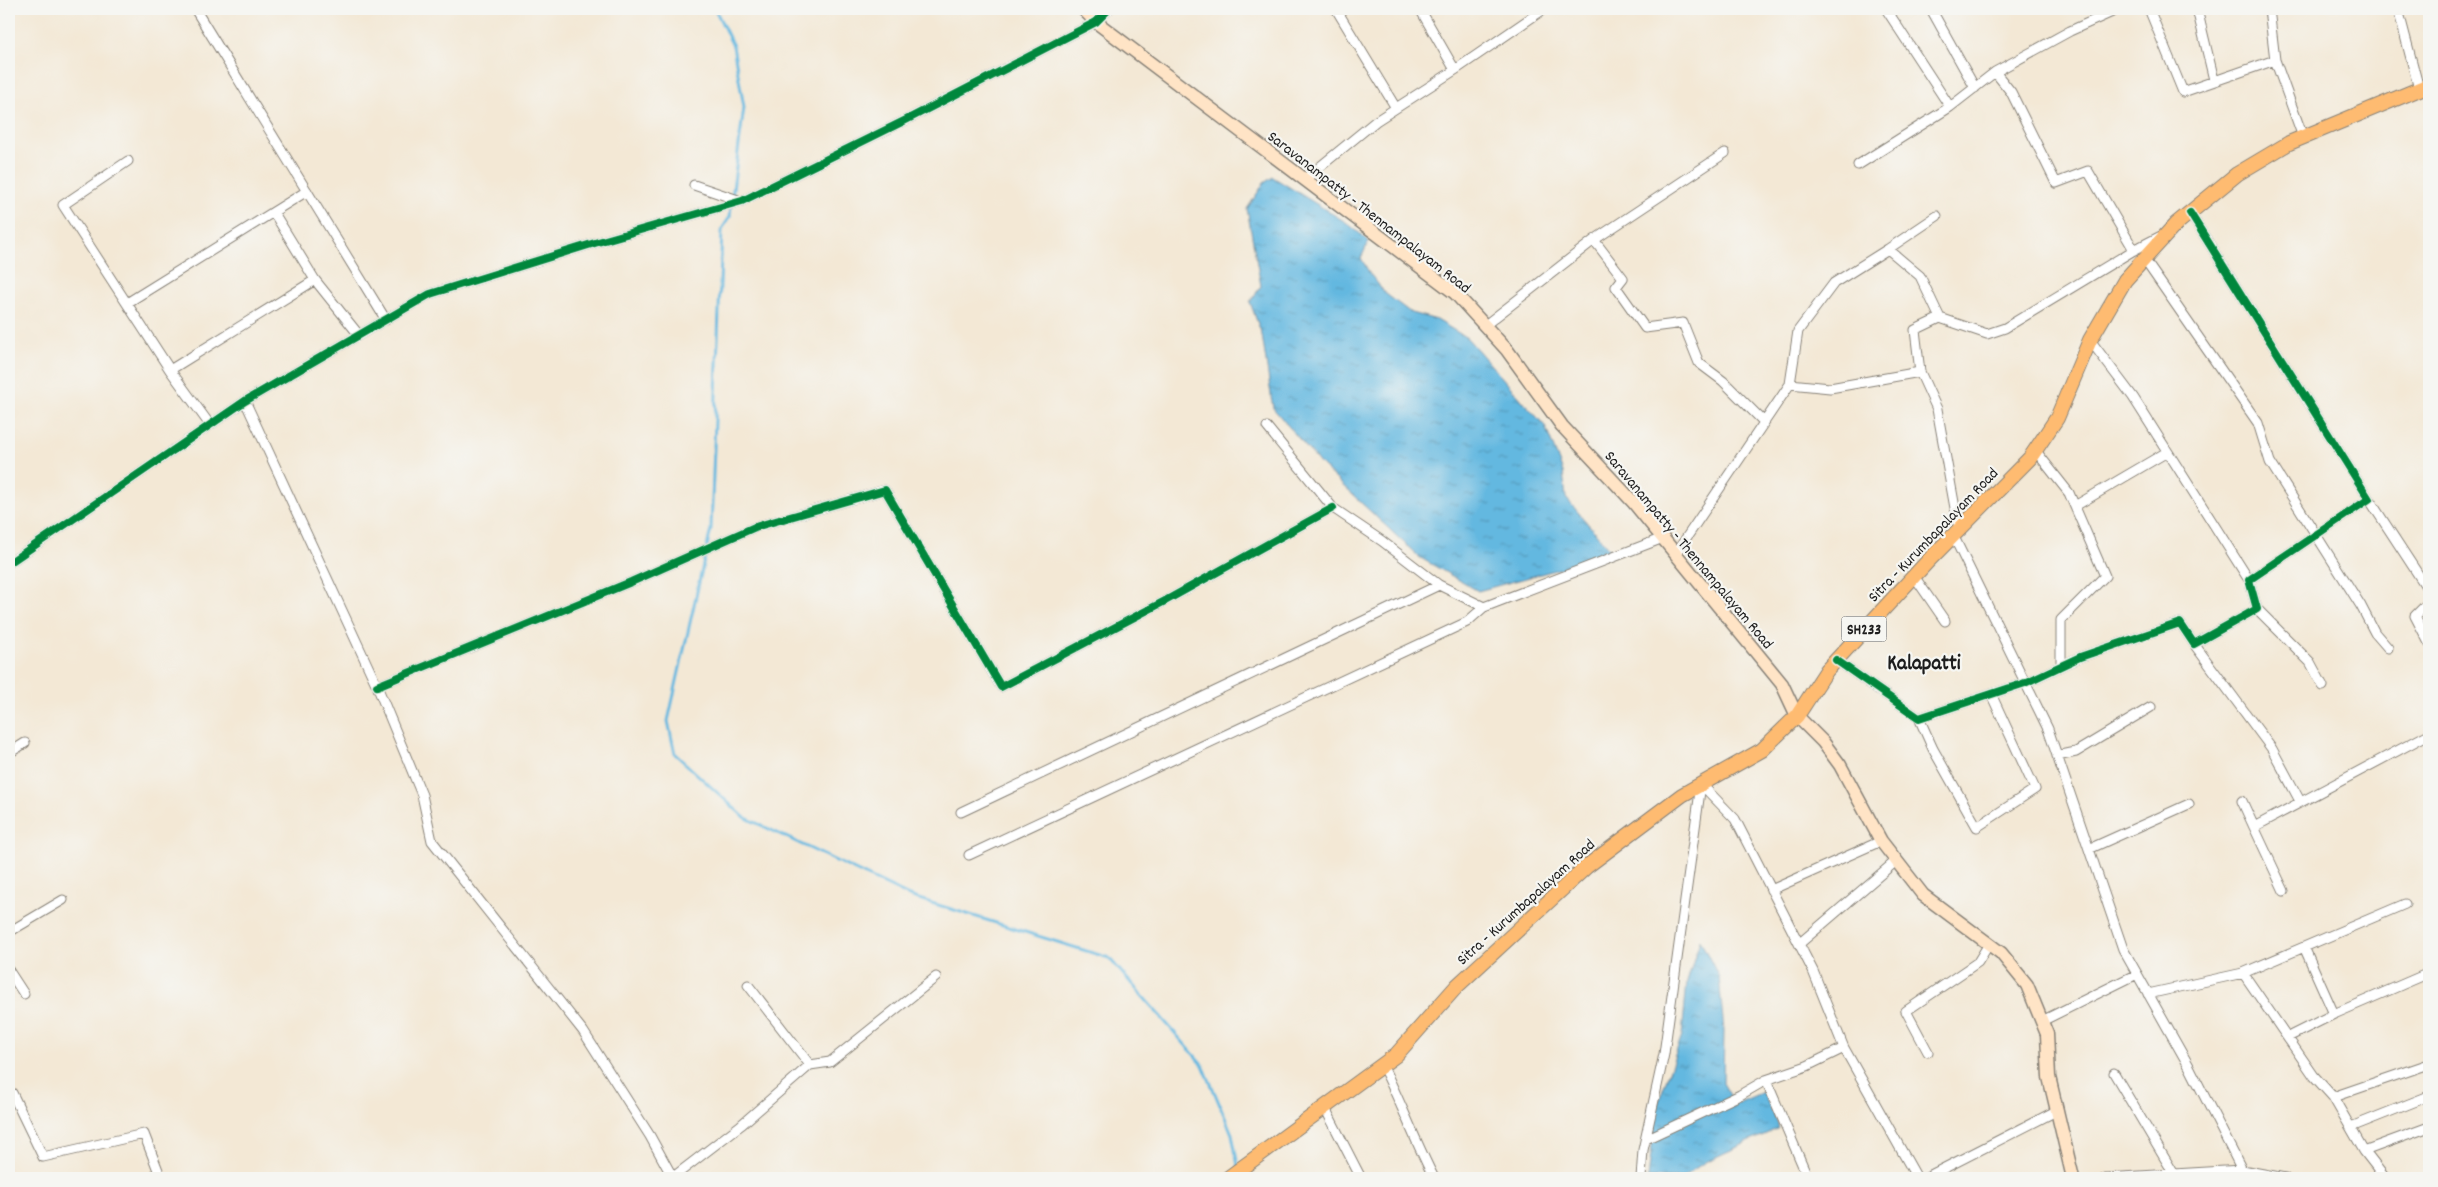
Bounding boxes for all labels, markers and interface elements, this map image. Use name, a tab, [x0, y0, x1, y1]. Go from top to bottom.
street label: Saravanampatty - Thennampalayam Road	[1262, 126, 1475, 300]
street label: Saravanampatty - Thennampalayam Road	[1598, 446, 1778, 655]
street label: Sitra - Kurumbapalayam Road	[1863, 463, 2004, 608]
road number: SH233	[1842, 616, 1886, 642]
district label: Kalapatti	[1887, 650, 1961, 680]
street label: Sitra - Kurumbapalayam Road	[1452, 834, 1601, 971]

